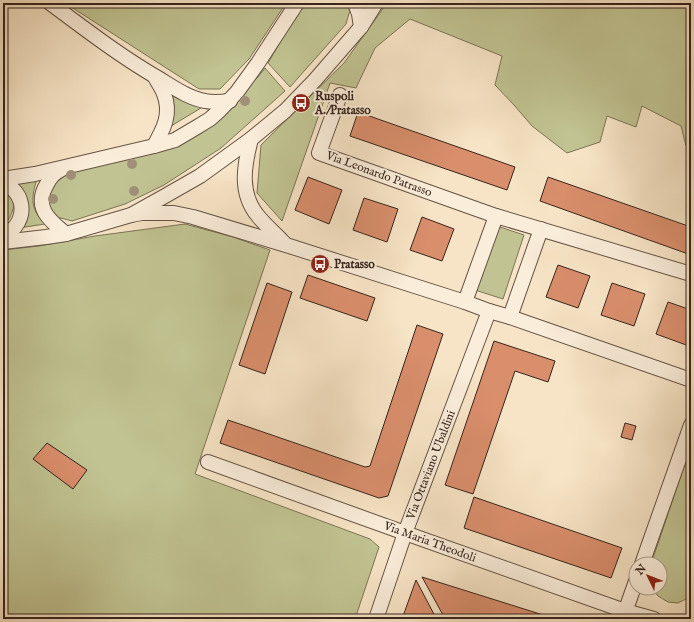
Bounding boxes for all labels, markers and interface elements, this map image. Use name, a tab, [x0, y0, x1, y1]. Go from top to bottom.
place label: Ruspoli A./Pratasso	[314, 89, 371, 118]
bus stop icon: Ruspoli A./Pratasso	[290, 92, 312, 114]
street label: Via Leonardo Patrasso	[323, 148, 434, 200]
bus stop icon: Pratasso	[309, 253, 331, 275]
place label: Pratasso	[334, 257, 375, 272]
street label: Via Ottaviano Ubaldini	[403, 408, 459, 523]
street label: Via Maria Theodoli	[381, 518, 478, 566]
north arrow	[628, 556, 668, 596]
text: N	[632, 561, 650, 579]

